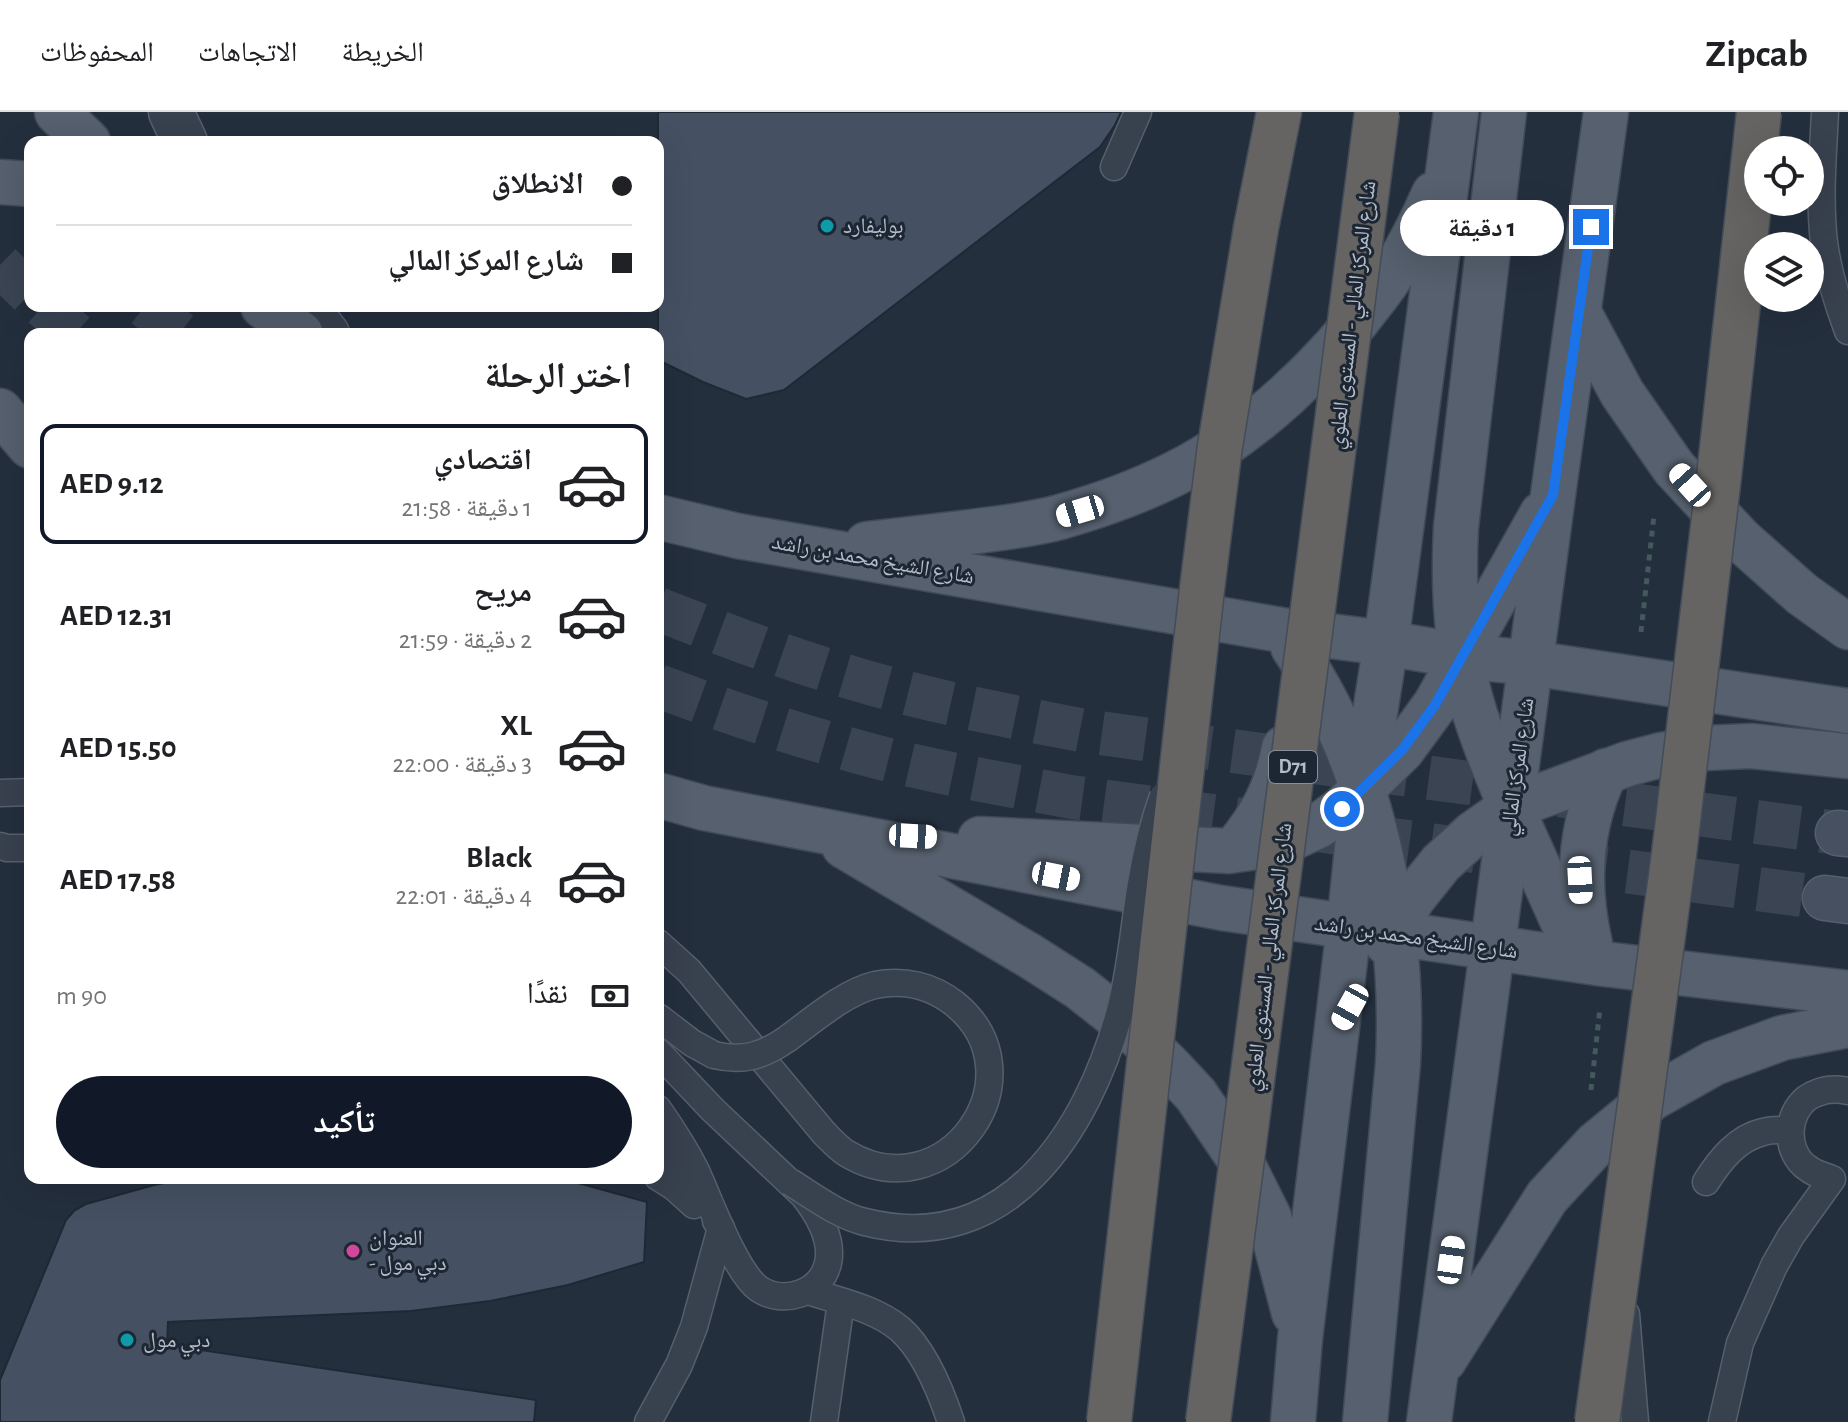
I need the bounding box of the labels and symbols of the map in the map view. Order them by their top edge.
street label: شارع المركز المالي - المستوى العلوي [1325,179,1385,451]
callout: 1 دقيقة [1399,199,1563,255]
route end [1573,209,1609,245]
place label: بوليفارد [843,215,904,238]
marker: بوليفارد [818,217,836,235]
car [1665,459,1715,511]
car [1054,493,1106,529]
street label: شارع الشيخ محمد بن راشد [770,530,976,590]
street label: شارع المركز المالي [1496,696,1543,838]
road number: D71 [1269,751,1317,783]
route start [1324,791,1360,827]
street label: شارع المركز المالي - المستوى العلوي [1241,821,1301,1093]
car [888,823,938,849]
car [1567,855,1593,905]
car [1030,860,1082,892]
street label: شارع الشيخ محمد بن راشد [1313,912,1519,964]
car [1328,980,1372,1034]
place label: العنوان - دبي مول [369,1227,447,1280]
car [1436,1235,1466,1285]
marker: العنوان - دبي مول [344,1242,362,1260]
place label: دبي مول [143,1329,210,1357]
marker: دبي مول [118,1331,136,1349]

